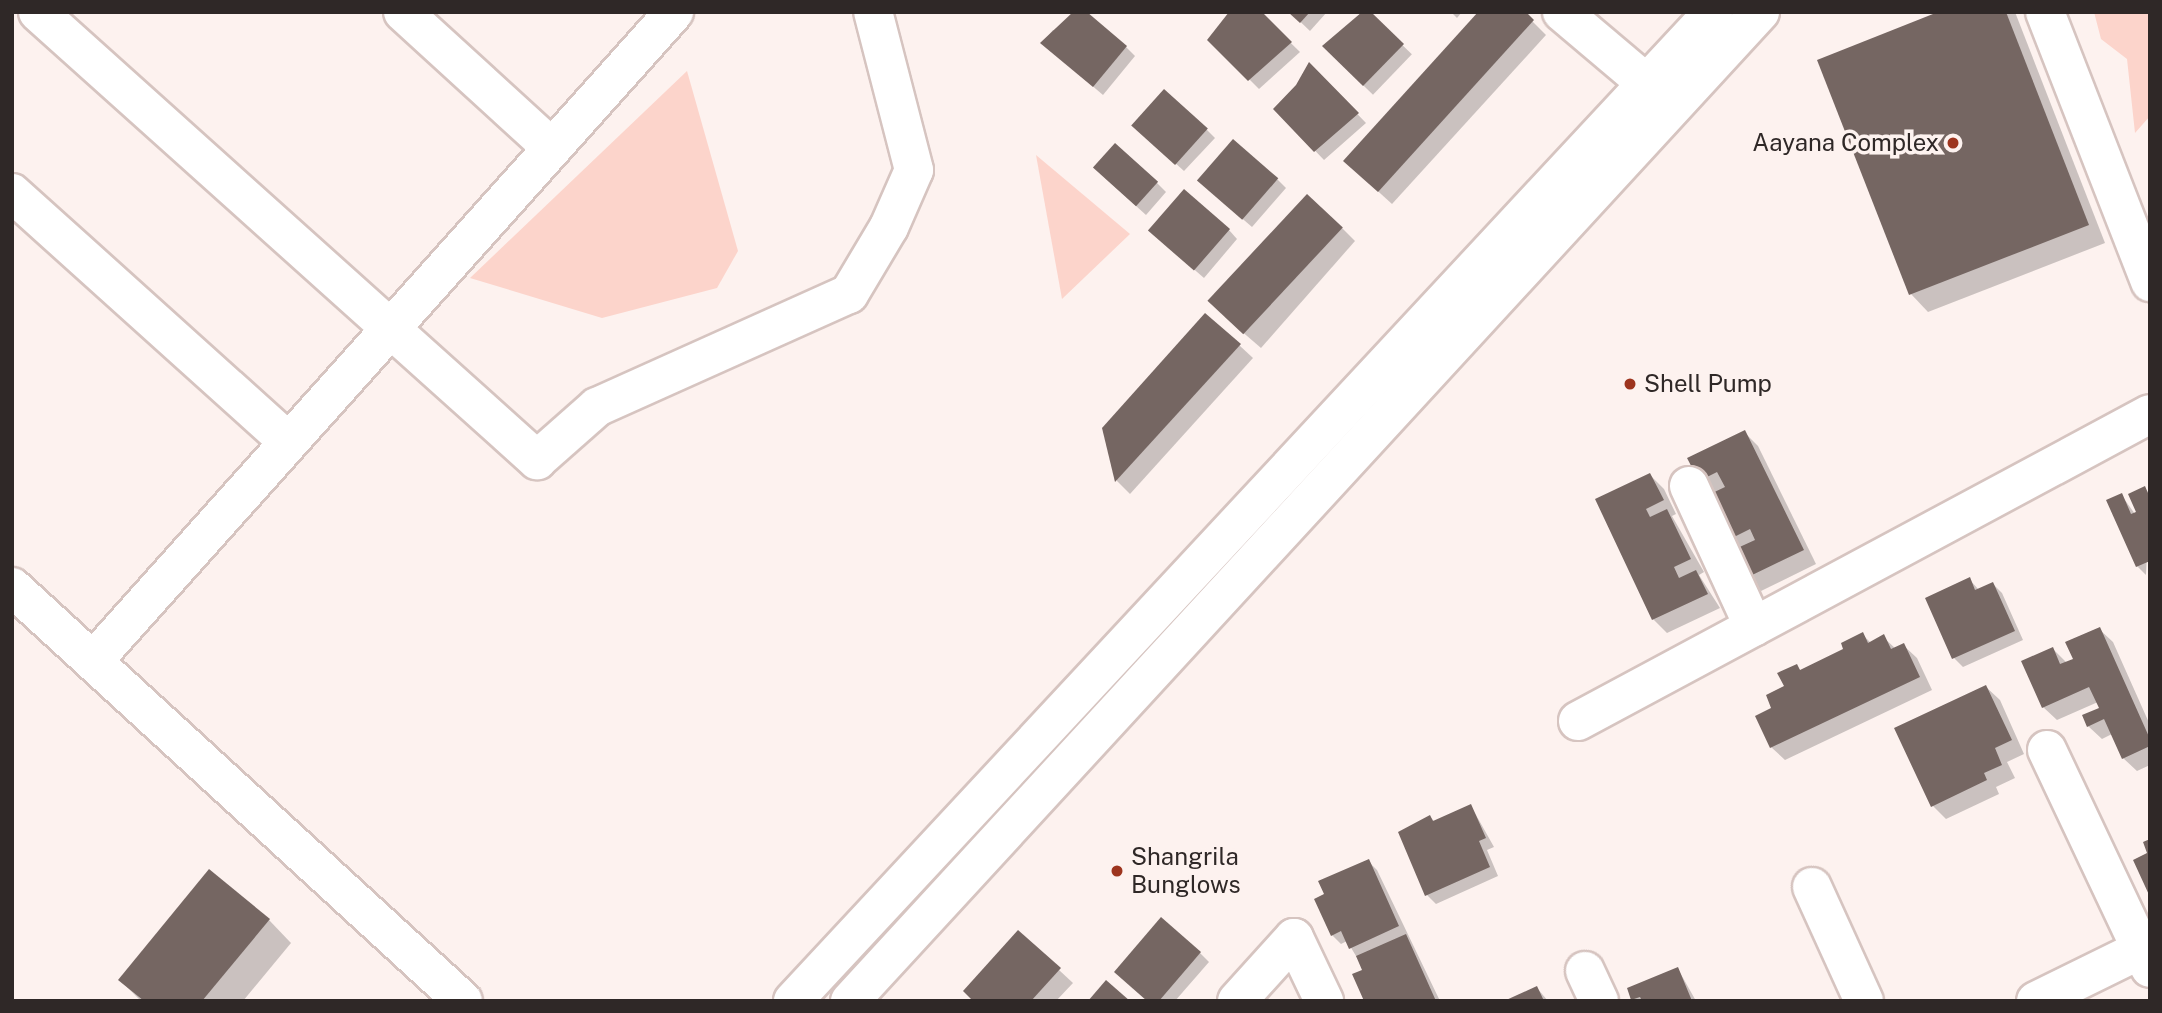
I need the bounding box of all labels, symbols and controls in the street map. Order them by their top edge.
place label: Aayana Complex [1752,129,1939,157]
marker: Aayana Complex [1945,135,1961,151]
place label: Shell Pump [1644,370,1772,398]
marker: Shell Pump [1622,376,1638,392]
place label: Shangrila Bunglows [1131,843,1241,899]
marker: Shangrila Bunglows [1109,863,1125,879]

